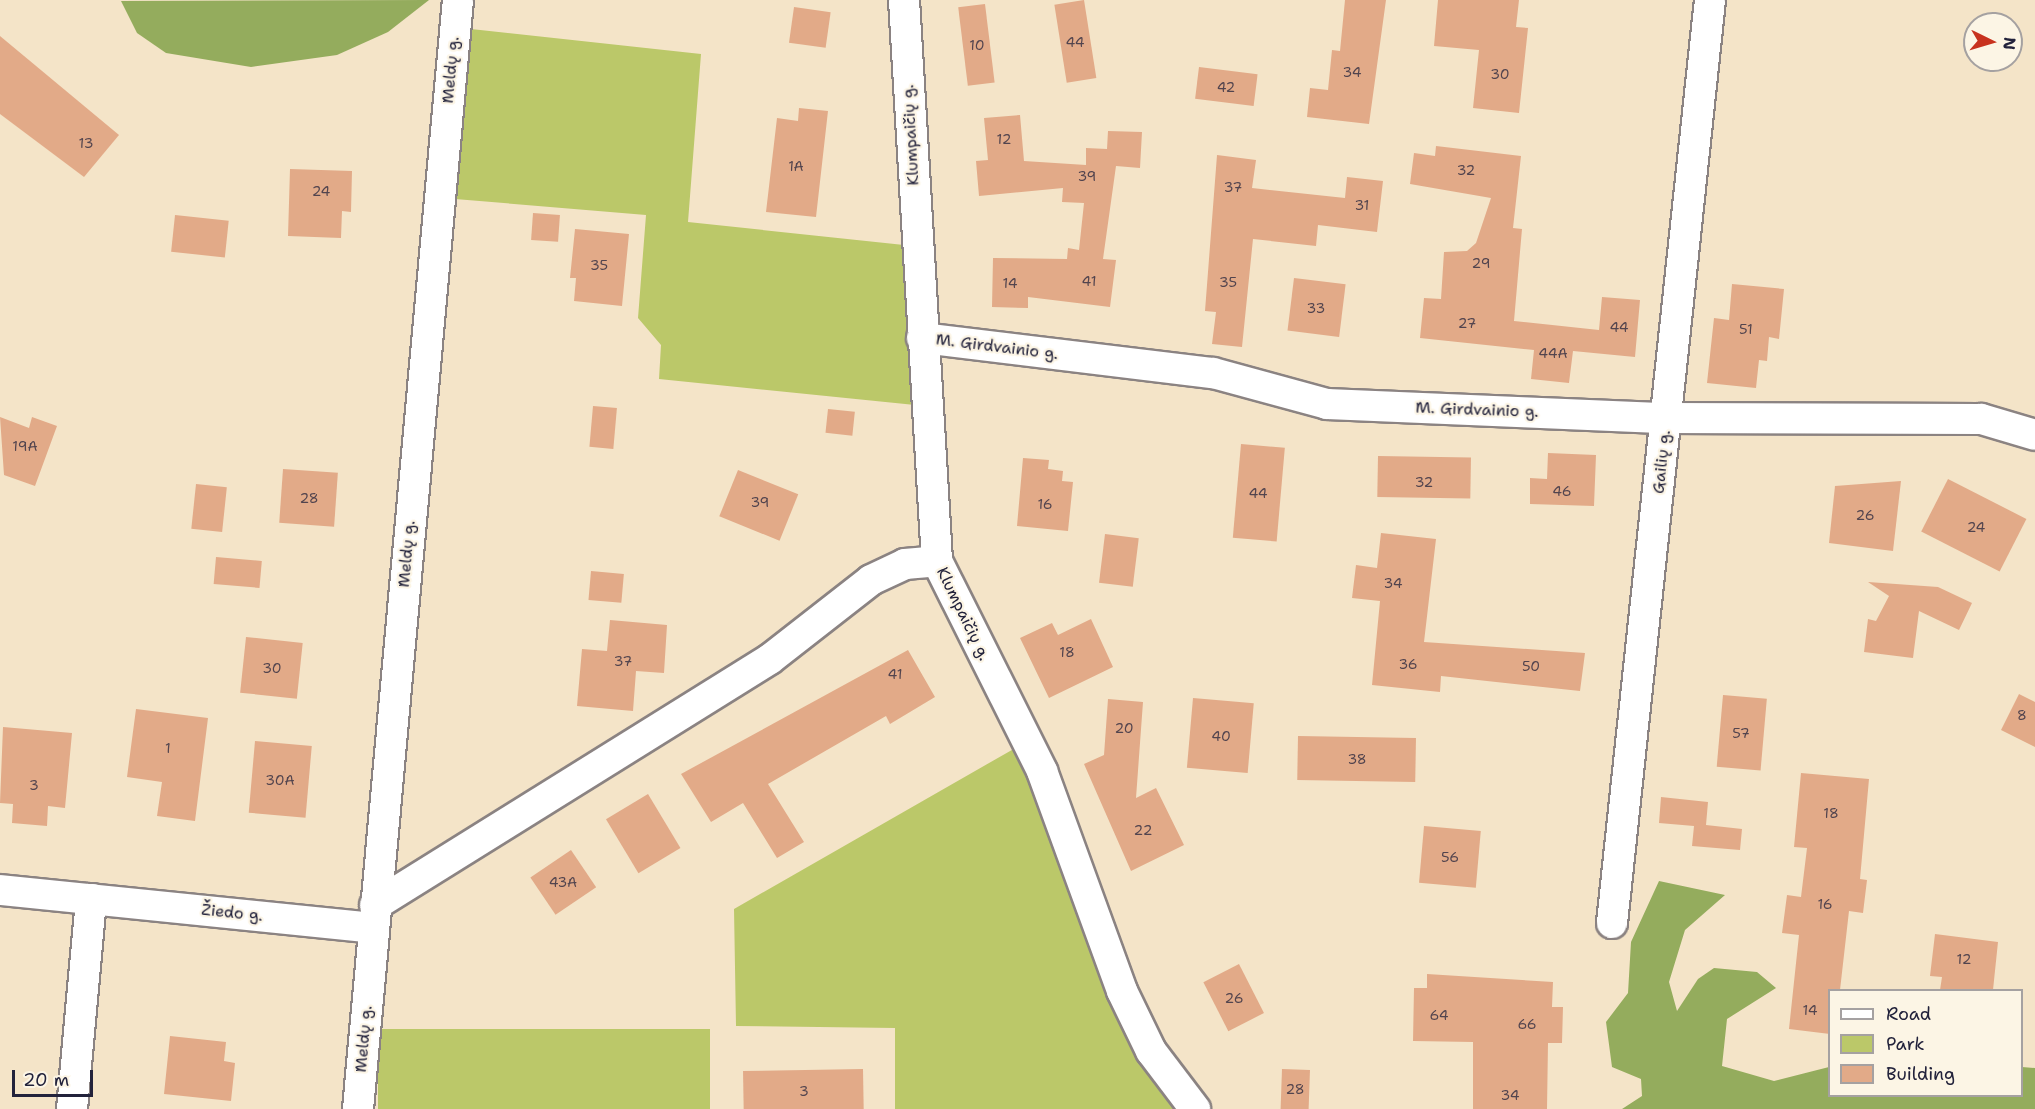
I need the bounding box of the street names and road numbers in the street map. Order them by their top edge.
street label: Meldų g. [439,36,463,104]
street label: Klumpaičių g. [899,84,923,186]
street label: M. Girdvainio g. [935,330,1059,364]
street label: M. Girdvainio g. [1415,398,1539,422]
street label: Gailių g. [1649,429,1675,495]
street label: Meldų g. [395,520,419,588]
street label: Klumpaičių g. [932,564,994,664]
street label: Žiedo g. [200,900,264,926]
street label: Meldų g. [352,1005,376,1073]

